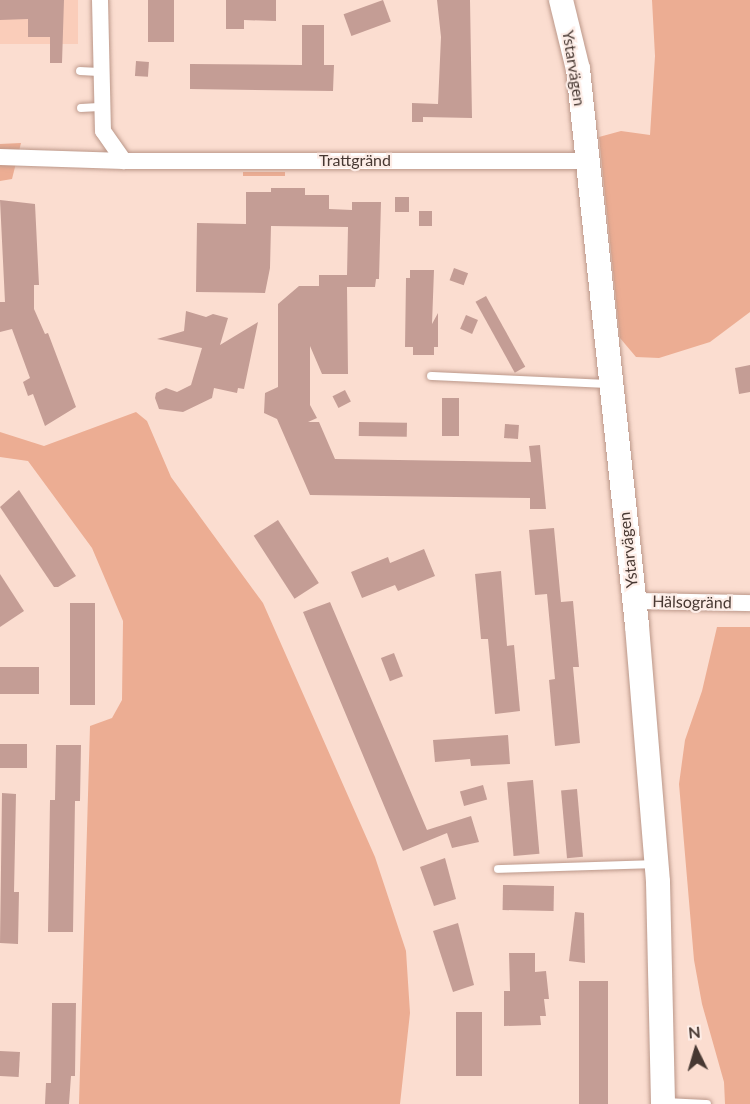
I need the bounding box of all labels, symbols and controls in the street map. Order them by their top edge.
street label: Ystarvägen [559,29,589,107]
street label: Trattgränd [319,150,391,170]
street label: Ystarvägen [614,511,642,589]
street label: Hälsogränd [652,592,732,612]
north arrow [666,1020,726,1080]
text: N [687,1022,701,1042]

